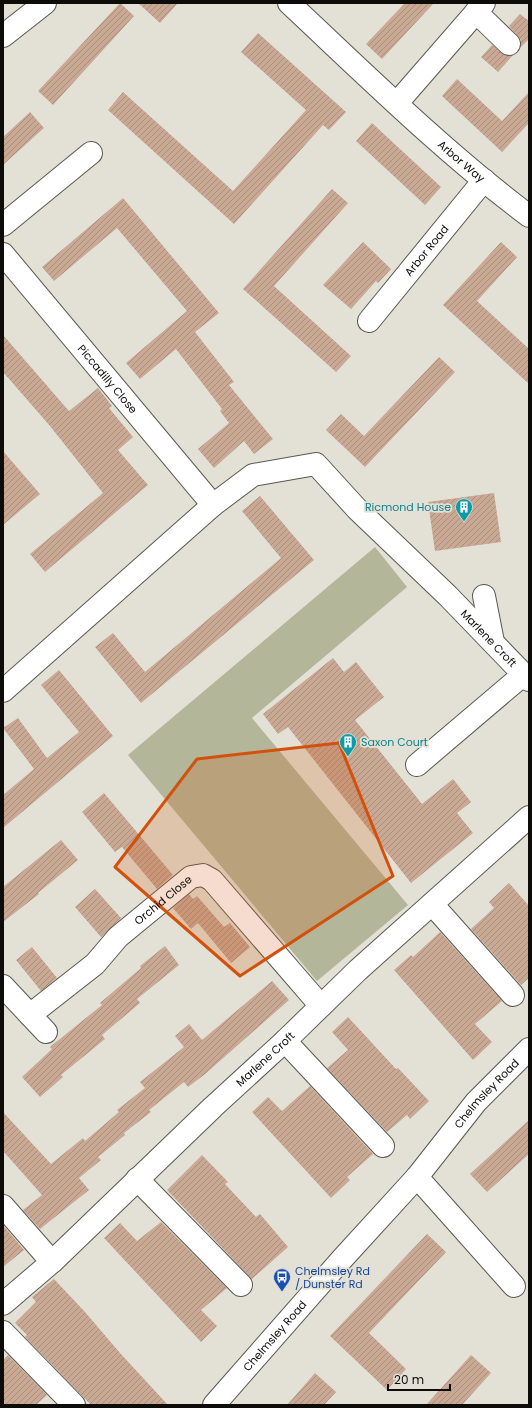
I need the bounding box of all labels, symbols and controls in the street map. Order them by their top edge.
street label: Arbor Way [434,137,489,187]
street label: Arbor Road [401,222,452,279]
street label: Piccadilly Close [74,341,141,417]
building icon: Ricmond House [454,497,474,522]
place label: Ricmond House [365,499,451,515]
street label: Marlene Croft [457,606,520,671]
building icon: Saxon Court [338,732,358,757]
place label: Saxon Court [361,734,428,750]
street label: Orchid Close [131,871,195,929]
street label: Marlene Croft [232,1028,298,1090]
street label: Chelmsley Road [450,1055,523,1132]
place label: Chelmsley Rd / Dunster Rd [295,1263,370,1292]
bus stop icon: Chelmsley Rd / Dunster Rd [272,1267,292,1292]
street label: Chelmsley Road [239,1297,310,1375]
scale bar [388,1366,450,1392]
text: 20 m [394,1371,424,1388]

